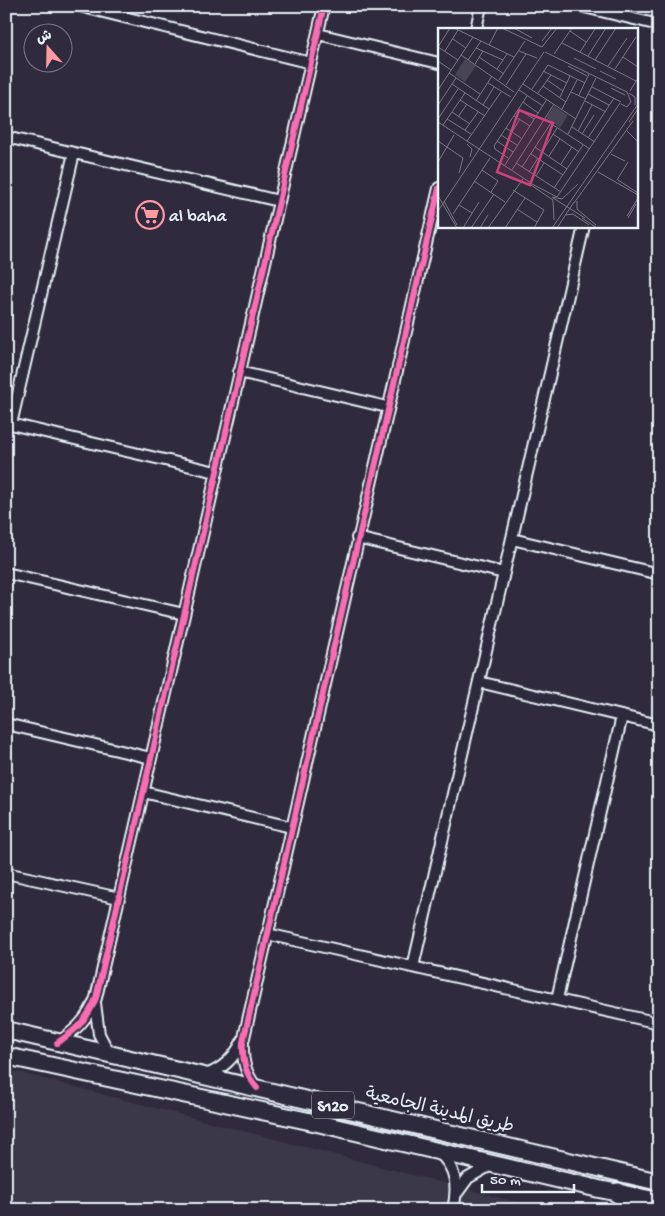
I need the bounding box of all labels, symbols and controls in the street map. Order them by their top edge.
north arrow [22,22,72,72]
text: ش [34,28,55,49]
inset map [438,28,638,228]
supermarket icon: al baha [135,200,165,230]
place label: al baha [169,207,227,228]
street label: طريق المدينة الجامعية [363,1084,516,1139]
road number: S120 [312,1092,354,1118]
scale bar [482,1161,575,1193]
text: 50 m [490,1172,521,1190]

